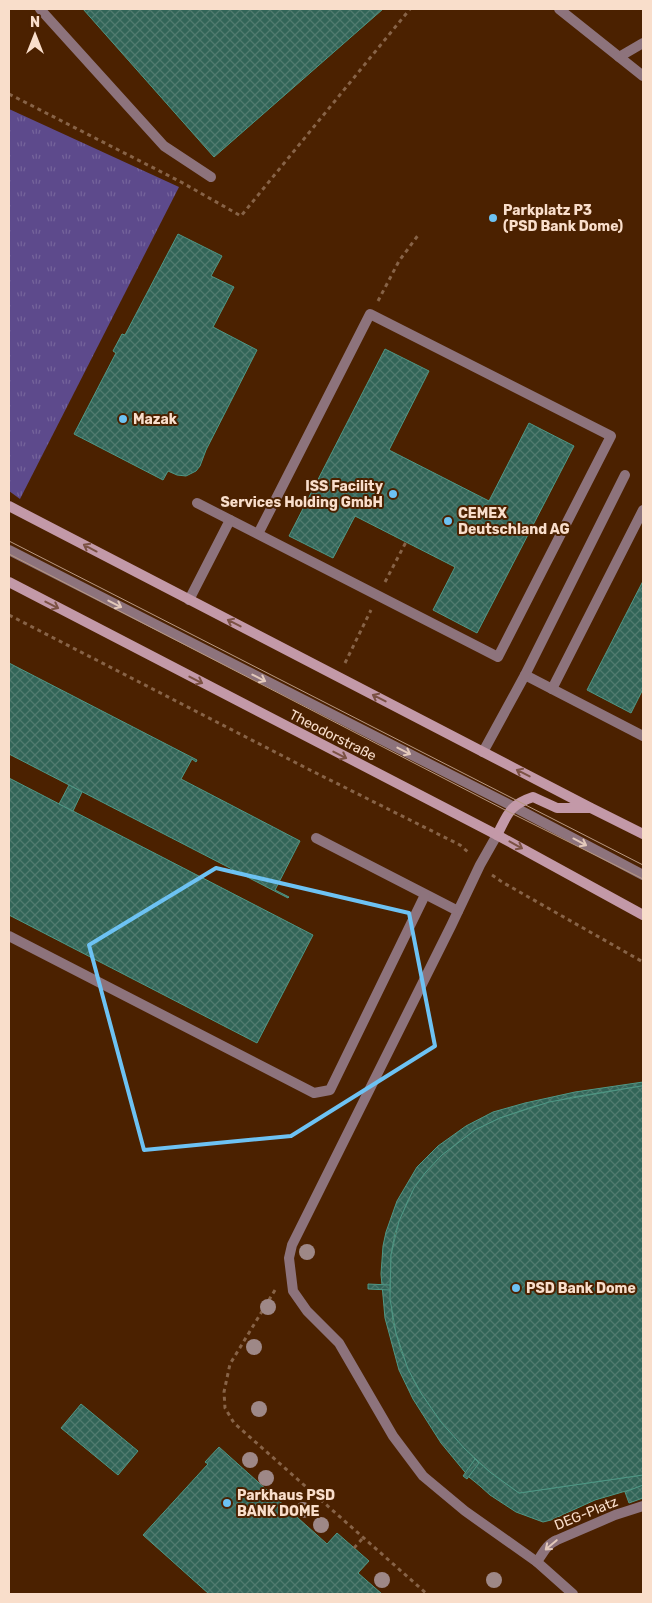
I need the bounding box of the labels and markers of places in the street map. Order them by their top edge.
place label: Parkplatz P3 (PSD Bank Dome) [503,202,623,235]
marker: Parkplatz P3 (PSD Bank Dome) [487,212,499,224]
place label: Mazak [133,411,178,428]
marker: Mazak [117,413,129,425]
place label: ISS Facility Services Holding GmbH [221,478,384,511]
marker: ISS Facility Services Holding GmbH [387,488,399,500]
place label: CEMEX Deutschland AG [458,505,570,538]
marker: CEMEX Deutschland AG [442,515,454,527]
place label: PSD Bank Dome [526,1280,636,1297]
marker: PSD Bank Dome [510,1282,522,1294]
place label: Parkhaus PSD BANK DOME [237,1487,335,1520]
marker: Parkhaus PSD BANK DOME [221,1497,233,1509]

